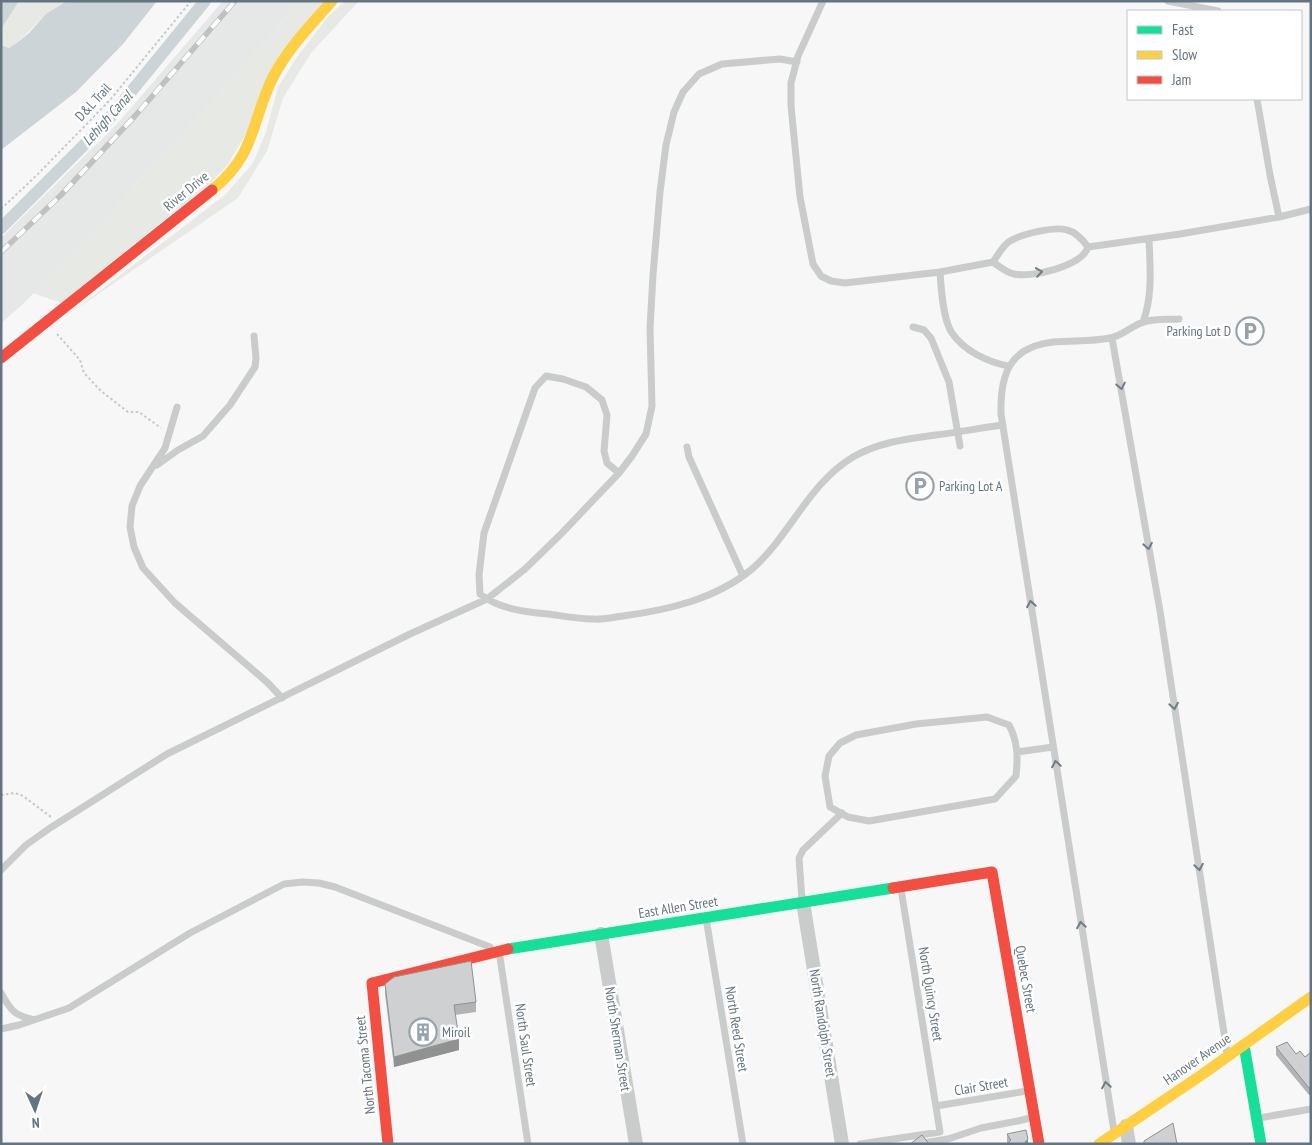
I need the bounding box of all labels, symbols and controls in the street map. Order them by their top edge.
legend [1127,10,1302,100]
text: Fast [1172,20,1193,39]
text: Slow [1172,45,1197,64]
text: Jam [1171,70,1191,89]
street label: D&L Trail [71,79,116,125]
water label: Lehigh Canal [78,86,137,149]
street label: River Drive [160,167,213,215]
one-way arrow [1035,267,1043,278]
parking icon: Parking Lot D [1235,316,1265,346]
place label: Parking Lot D [1167,322,1231,340]
one-way arrow [1115,381,1126,390]
parking icon: Parking Lot A [905,471,935,501]
place label: Parking Lot A [939,477,1003,495]
one-way arrow [1143,542,1153,550]
one-way arrow [1027,599,1037,608]
one-way arrow [1168,703,1179,711]
one-way arrow [1051,760,1061,769]
one-way arrow [1193,863,1203,871]
street label: East Allen Street [637,892,719,922]
one-way arrow [1076,921,1086,929]
street label: Quebec Street [1011,944,1041,1014]
street label: North Quincy Street [915,946,947,1043]
street label: North Randolph Street [806,968,840,1078]
street label: North Reed Street [721,985,753,1073]
street label: North Sherman Street [601,986,635,1093]
street label: North Saul Street [511,1002,541,1088]
street label: North Tacoma Street [351,1015,379,1115]
building icon: Miroil [408,1017,438,1047]
place label: Miroil [442,1023,471,1041]
street label: Hanover Avenue [1160,1029,1234,1089]
street label: Clair Street [953,1072,1009,1100]
one-way arrow [1102,1081,1112,1090]
north arrow [10,1085,60,1135]
text: N [31,1114,40,1132]

